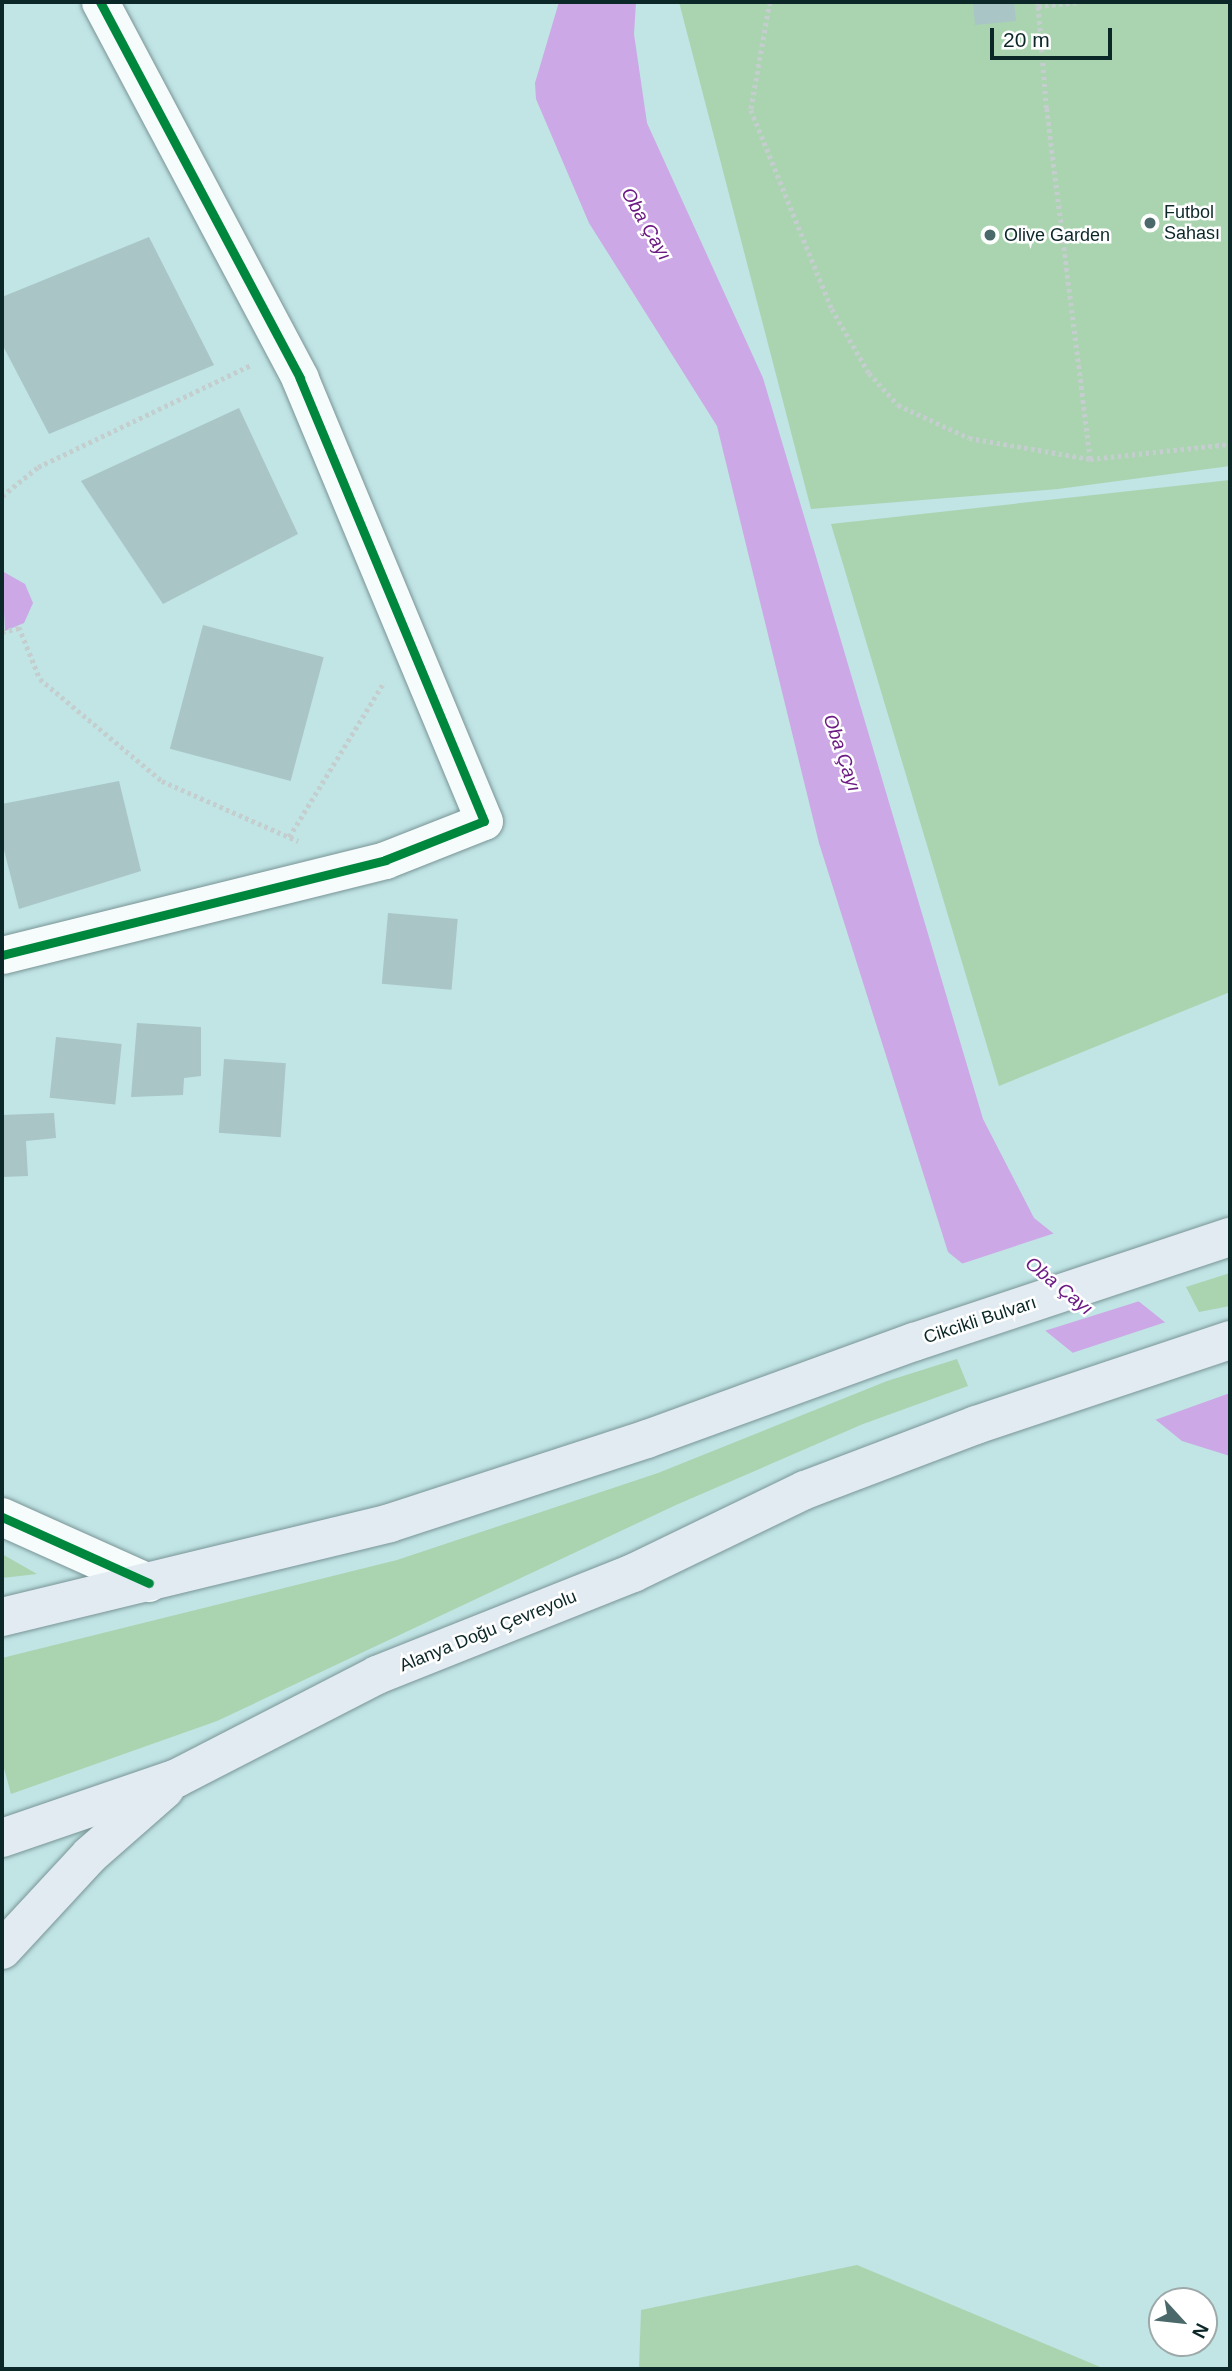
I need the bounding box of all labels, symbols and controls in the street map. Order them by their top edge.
scale bar [994,14,1116,58]
text: 20 m [1003,28,1050,51]
water label: Oba Çayı [616,184,676,264]
place label: Futbol Sahası [1164,202,1220,244]
marker: Futbol Sahası [1142,215,1158,231]
place label: Olive Garden [1004,224,1110,246]
marker: Olive Garden [982,227,998,243]
water label: Oba Çayı [818,711,866,795]
water label: Oba Çayı [1021,1252,1097,1320]
street label: Cikcikli Bulvarı [921,1292,1039,1348]
street label: Alanya Doğu Çevreyolu [396,1586,580,1676]
north arrow [1148,2287,1218,2357]
text: N [1188,2320,1213,2342]

